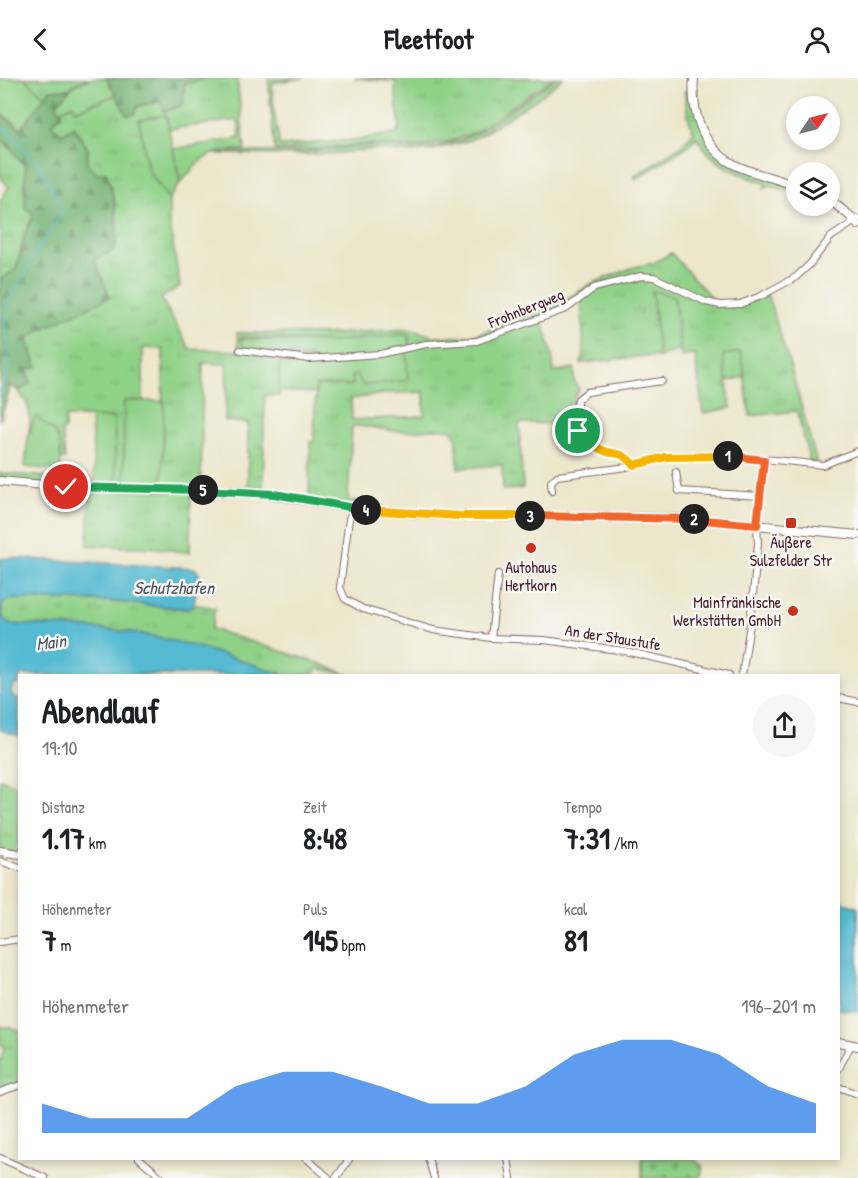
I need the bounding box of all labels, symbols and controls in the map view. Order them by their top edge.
text: Fleetfoot [385,21,473,57]
icon: back [24,23,57,56]
icon: person [801,23,834,56]
north arrow [786,96,840,150]
map controls [786,96,840,216]
button: layers [786,162,840,216]
street label: Frohnbergweg [484,283,567,334]
pin [552,405,603,456]
icon: arrive [561,414,594,447]
pin: 1 [713,441,743,471]
text: 1 [725,445,731,467]
pin [40,461,91,512]
icon: check [49,470,82,503]
pin: 5 [188,475,218,505]
text: 5 [200,479,206,501]
pin: 4 [351,495,381,525]
text: 4 [363,499,369,521]
pin: 3 [515,501,545,531]
pin: 2 [679,504,709,534]
text: 3 [526,505,534,527]
text: 2 [690,508,698,530]
marker: Äußere Sulzfelder Str [784,516,798,530]
place label: Äußere Sulzfelder Str [750,531,832,571]
marker: Autohaus Hertkorn [524,541,538,555]
place label: Autohaus Hertkorn [505,556,557,596]
water label: Schutzhafen [134,575,216,600]
place label: Mainfränkische Werkstätten GmbH [673,591,782,631]
marker: Mainfränkische Werkstätten GmbH [786,604,800,618]
street label: An der Staustufe [563,619,663,656]
water label: Main [35,628,69,656]
text: Abendlauf [42,689,159,733]
button: share [753,694,816,757]
text: 19:10 [42,734,77,761]
text: Distanz [42,796,85,818]
text: Zeit [303,796,327,818]
text: Tempo [564,796,602,818]
text: 1.17 [42,818,85,858]
text: 8:48 [303,818,347,858]
text: 7:31 [564,818,610,858]
text: km [85,832,106,854]
text: /km [610,832,638,854]
text: Höhenmeter [42,898,112,920]
text: Puls [303,898,328,920]
text: kcal [564,898,587,920]
text: 7 [42,920,57,960]
text: 145 [303,920,338,960]
text: 81 [564,920,588,960]
text: m [57,934,71,956]
text: bpm [338,934,366,956]
text: Höhenmeter [42,992,129,1019]
text: 196–201 m [741,992,816,1019]

